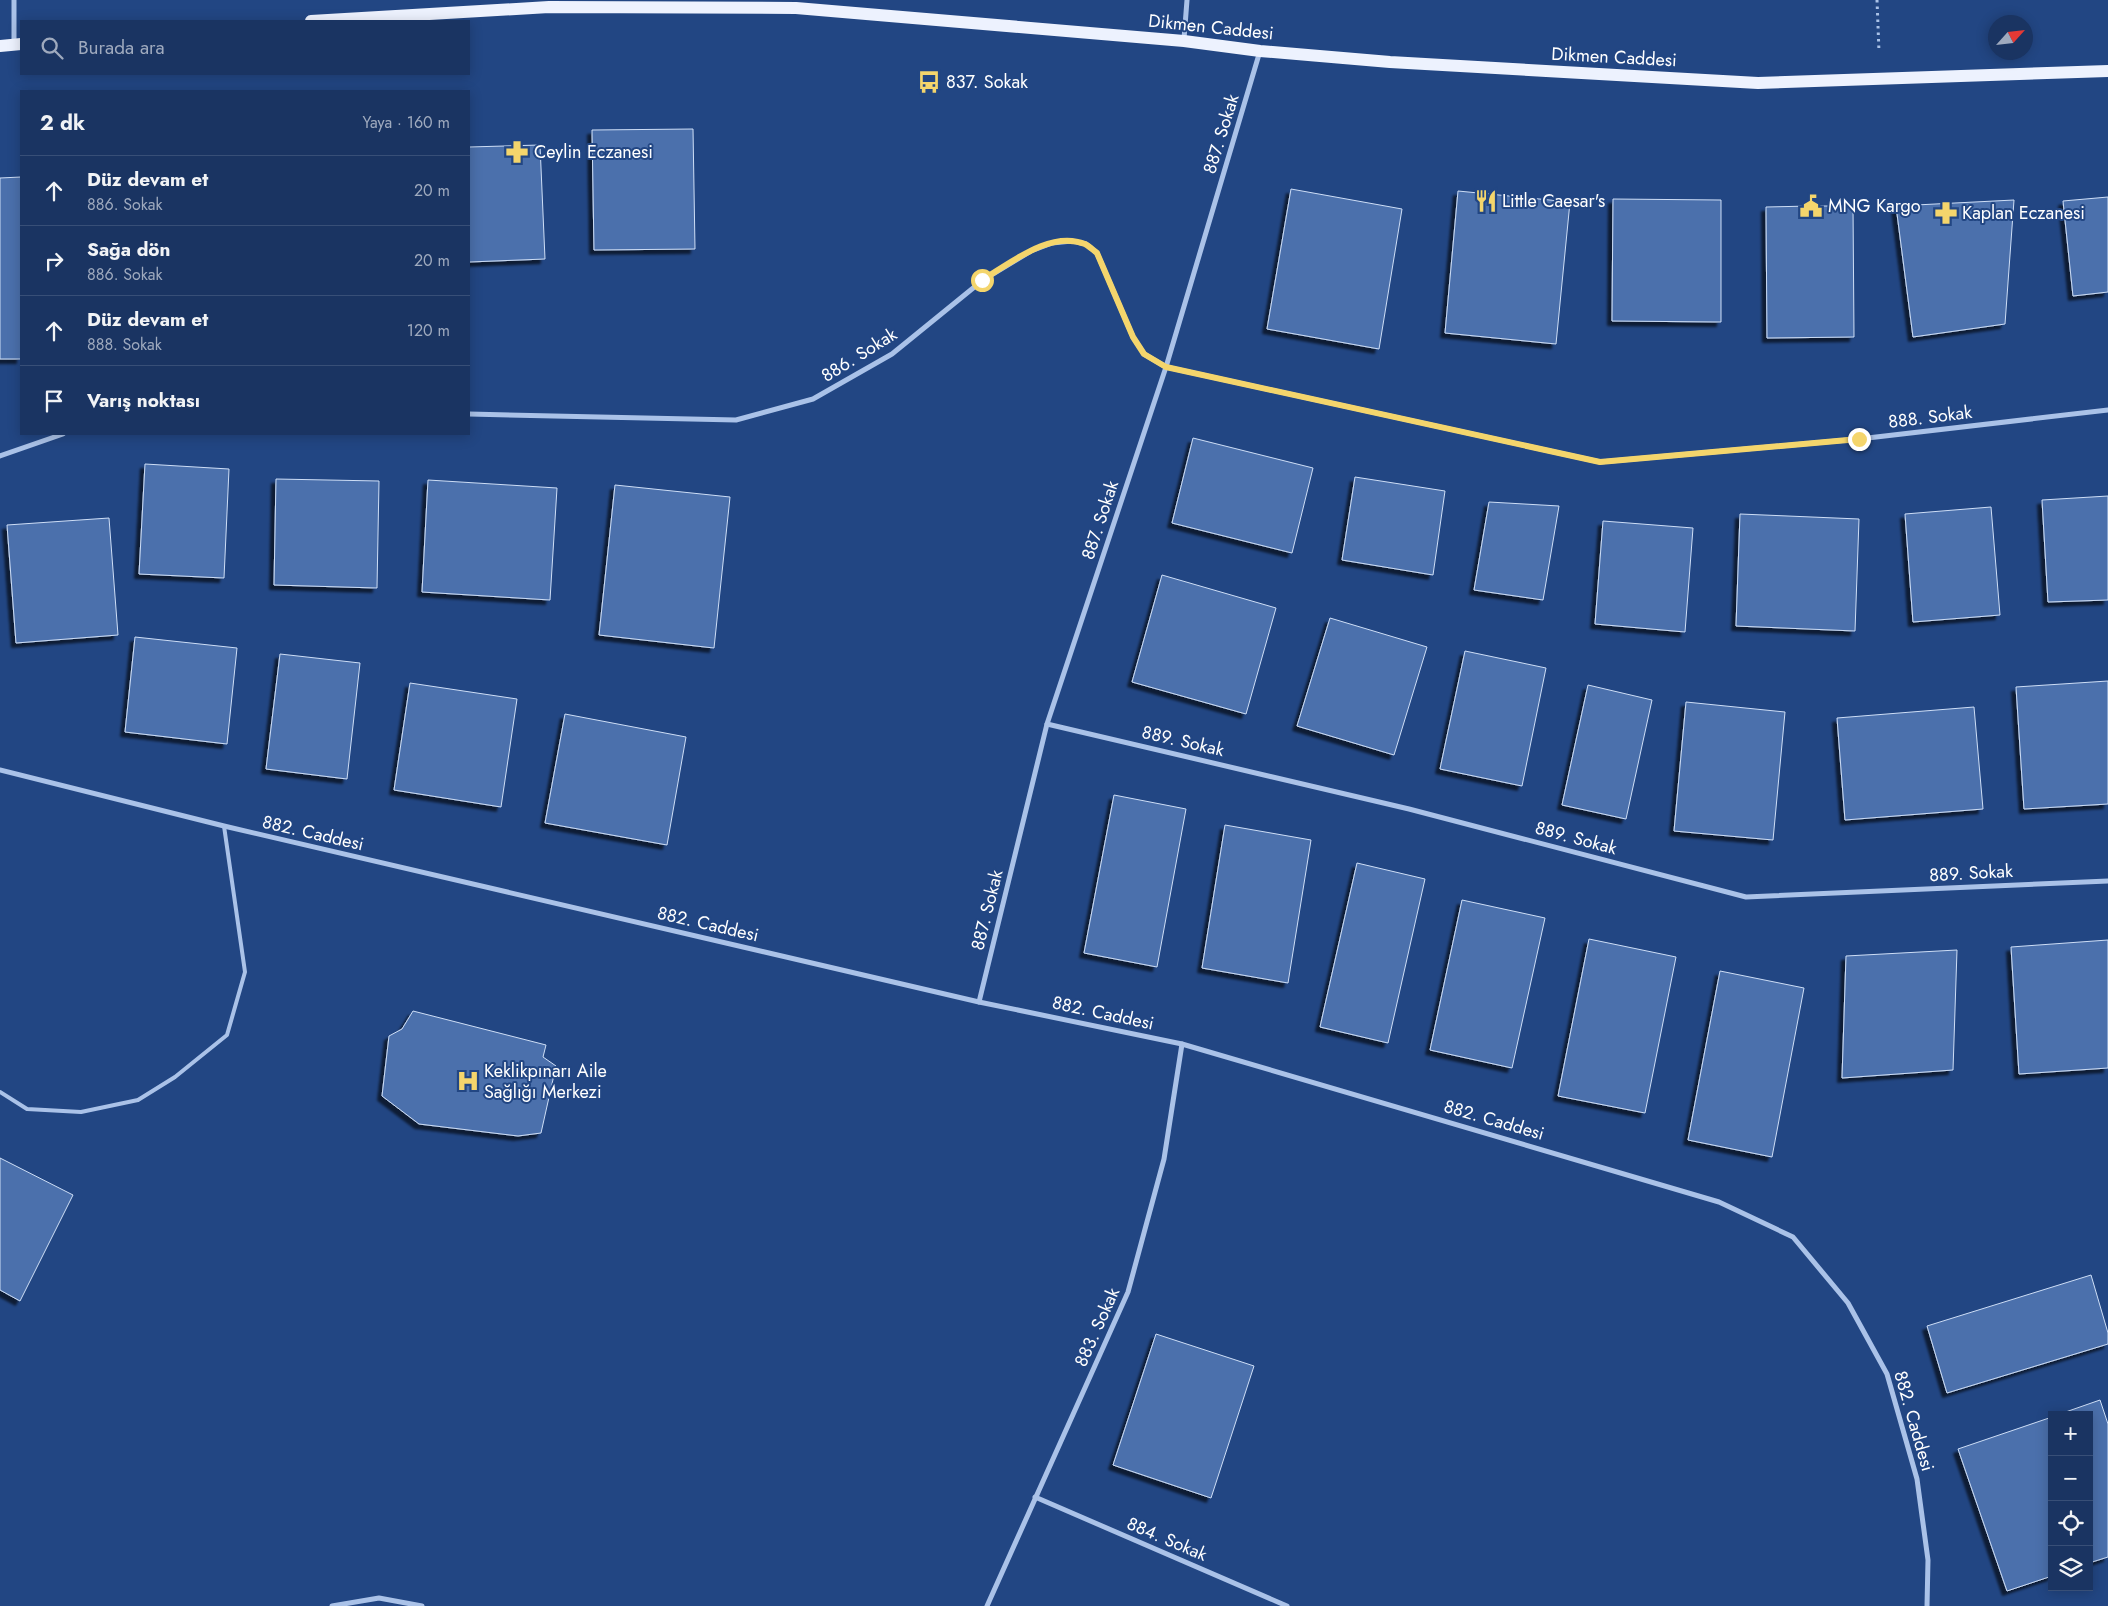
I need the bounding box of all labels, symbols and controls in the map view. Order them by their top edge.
street label: Dikmen Caddesi [1147,8,1275,46]
north arrow [1988,15,2033,60]
search box [20,20,470,75]
icon: search [38,34,66,62]
text: Burada ara [78,34,165,61]
street label: Dikmen Caddesi [1551,41,1677,73]
bus stop icon: 837. Sokak [916,69,942,95]
place label: 837. Sokak [946,69,1028,95]
street label: 887. Sokak [1197,91,1245,177]
text: 2 dk [40,108,85,138]
text: Yaya · 160 m [363,111,450,134]
pharmacy icon: Ceylin Eczanesi [504,139,530,165]
place label: Ceylin Eczanesi [534,139,653,165]
text: Düz devam et [87,166,208,193]
icon: ahead [40,177,68,205]
text: 20 m [414,179,450,202]
restaurant icon: Little Caesar's [1473,188,1499,214]
place label: Little Caesar's [1502,188,1605,214]
text: 886. Sokak [87,193,163,216]
public building icon: MNG Kargo [1798,193,1824,219]
place label: MNG Kargo [1828,193,1921,219]
pharmacy icon: Kaplan Eczanesi [1933,200,1959,226]
place label: Kaplan Eczanesi [1962,200,2085,226]
text: Sağa dön [87,236,171,263]
icon: right [40,247,68,275]
text: 20 m [414,249,450,272]
text: 886. Sokak [87,263,163,286]
route start [971,269,994,292]
text: Düz devam et [87,306,208,333]
icon: ahead [40,317,68,345]
text: 120 m [407,319,450,342]
street label: 886. Sokak [816,321,902,389]
text: 888. Sokak [87,333,162,356]
icon: arrive [40,387,68,415]
text: Varış noktası [87,387,200,414]
street label: 888. Sokak [1887,399,1973,435]
route end [1848,428,1871,451]
street label: 887. Sokak [1075,477,1125,563]
street label: 889. Sokak [1139,719,1227,763]
street label: 882. Caddesi [260,809,366,857]
street label: 889. Sokak [1532,815,1620,861]
street label: 889. Sokak [1928,858,2014,888]
street label: 887. Sokak [964,867,1010,953]
street label: 882. Caddesi [655,900,761,948]
street label: 882. Caddesi [1050,990,1156,1036]
place label: Keklikpınarı Aile Sağlığı Merkezi [484,1058,607,1105]
hospital icon: Keklikpınarı Aile Sağlığı Merkezi [455,1068,481,1094]
street label: 882. Caddesi [1441,1093,1547,1147]
street label: 883. Sokak [1068,1283,1126,1371]
street label: 882. Caddesi [1887,1368,1941,1474]
map controls [2048,1411,2093,1591]
button: + [2048,1411,2093,1456]
button: − [2048,1456,2093,1501]
button: locate [2048,1501,2093,1546]
street label: 884. Sokak [1123,1510,1211,1568]
button: layers [2048,1546,2093,1591]

